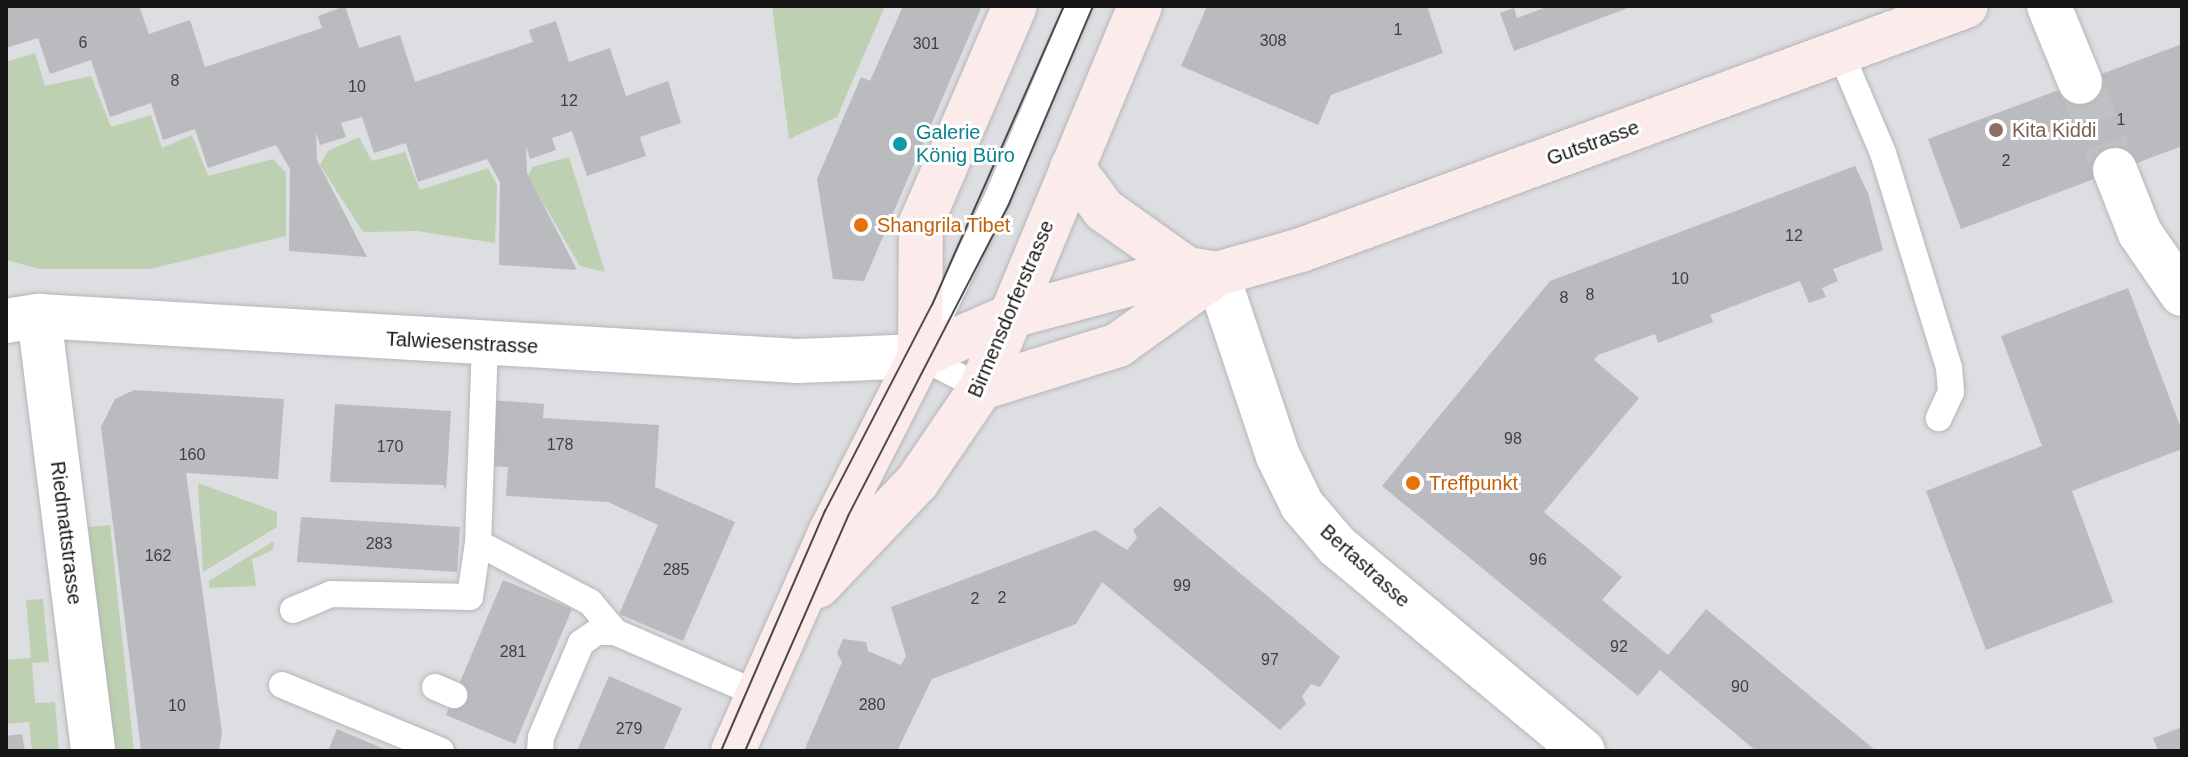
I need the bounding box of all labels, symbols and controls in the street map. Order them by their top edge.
house number: 1 [1394,20,1402,40]
house number: 308 [1260,31,1286,51]
house number: 6 [79,33,87,53]
house number: 301 [913,34,939,54]
house number: 8 [171,71,179,91]
house number: 10 [348,77,366,97]
house number: 12 [560,91,578,111]
house number: 1 [2117,110,2125,130]
street label: Gutstrasse [1543,115,1643,171]
place label: Kita Kiddi [2012,118,2096,142]
place label: Galerie König Büro [916,120,1015,167]
marker: Kita Kiddi [1987,121,2005,139]
marker: Galerie König Büro [891,135,909,153]
house number: 2 [2002,151,2010,171]
place label: Shangrila Tibet [877,213,1011,237]
marker: Shangrila Tibet [852,216,870,234]
street label: Birmensdorferstrasse [963,217,1059,401]
house number: 12 [1785,226,1803,246]
house number: 10 [1671,269,1689,289]
house number: 8 [1586,285,1594,305]
house number: 8 [1560,288,1568,308]
street label: Talwiesenstrasse [385,327,539,359]
house number: 98 [1504,429,1522,449]
house number: 178 [547,435,573,455]
house number: 170 [377,437,403,457]
house number: 160 [179,445,205,465]
street label: Riedmattstrasse [45,460,87,606]
place label: Treffpunkt [1429,471,1518,495]
marker: Treffpunkt [1404,474,1422,492]
street label: Bertastrasse [1315,520,1415,612]
house number: 283 [366,534,392,554]
house number: 162 [145,546,171,566]
house number: 96 [1529,550,1547,570]
house number: 285 [663,560,689,580]
house number: 99 [1173,576,1191,596]
house number: 2 [998,588,1006,608]
house number: 2 [971,589,979,609]
house number: 92 [1610,637,1628,657]
house number: 281 [500,642,526,662]
house number: 97 [1261,650,1279,670]
house number: 90 [1731,677,1749,697]
house number: 280 [859,695,885,715]
house number: 10 [168,696,186,716]
house number: 279 [616,719,642,739]

